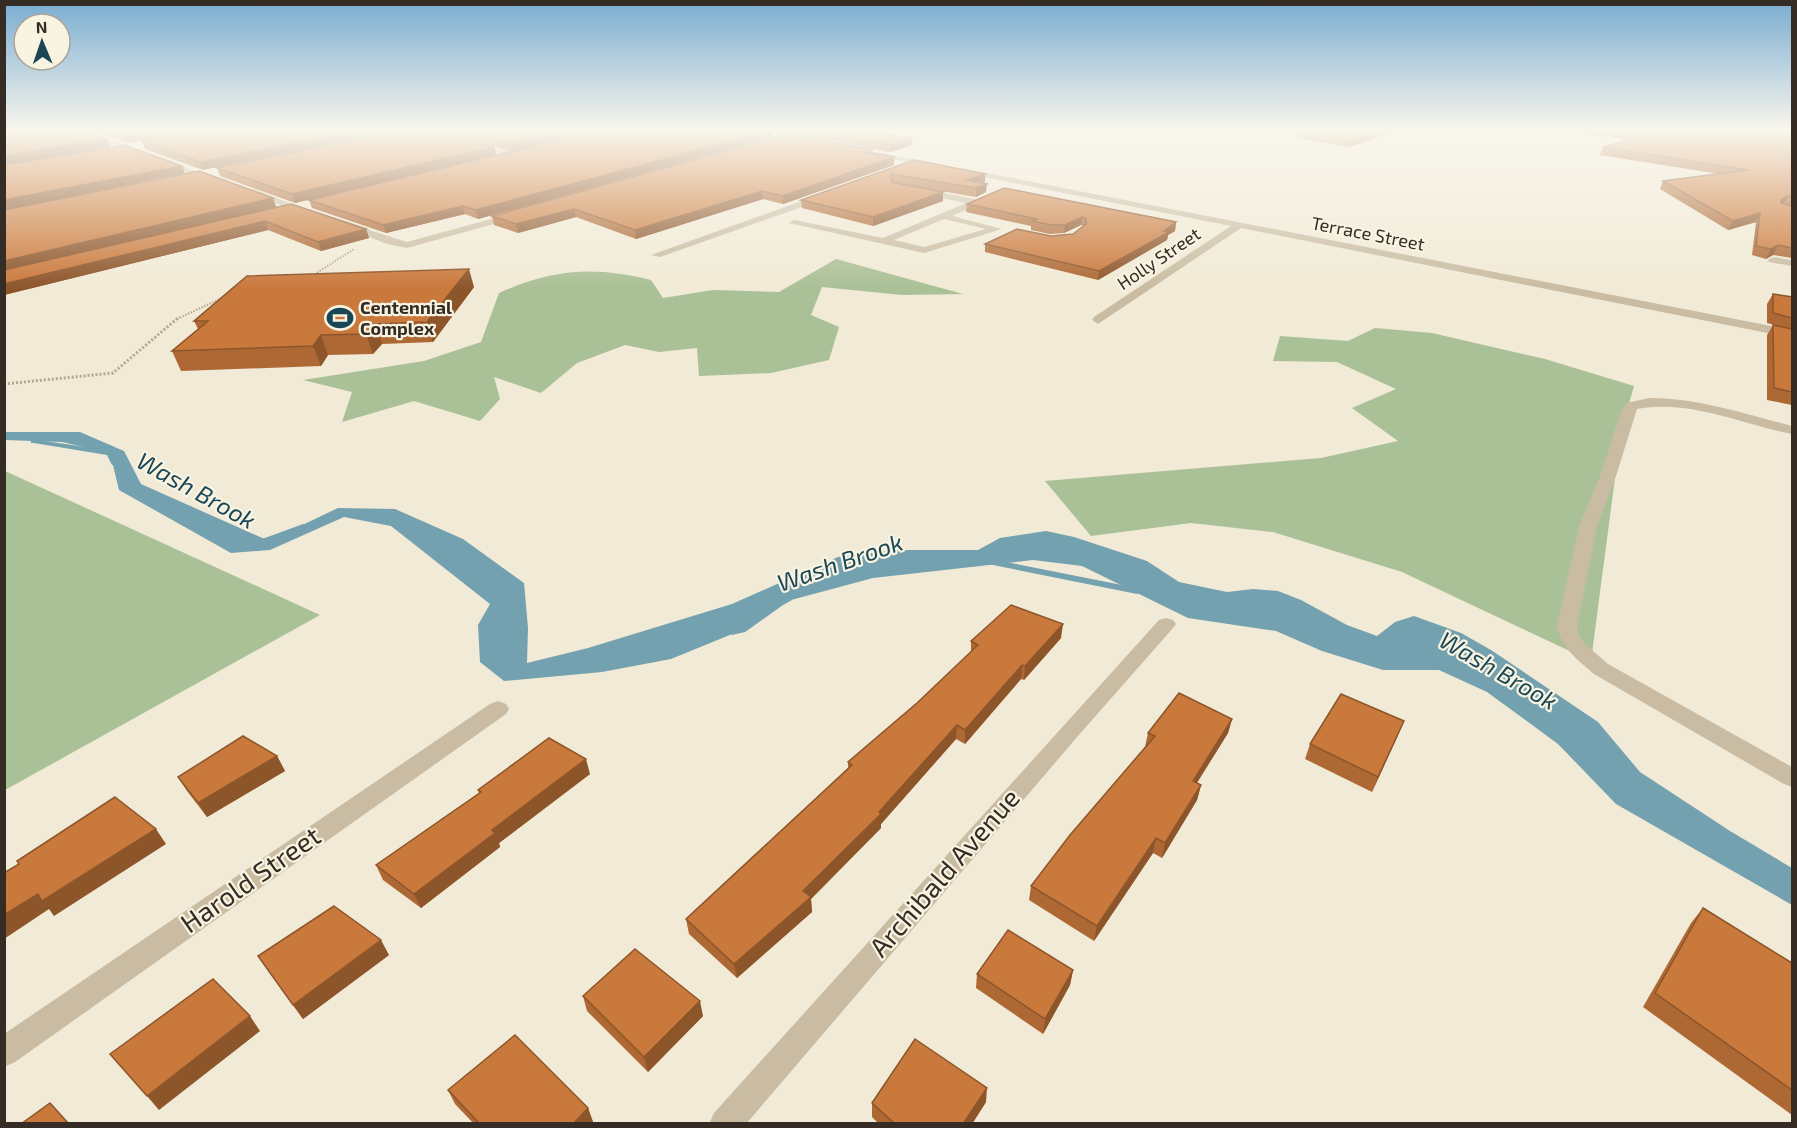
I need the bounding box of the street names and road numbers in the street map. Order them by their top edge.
street label: Terrace Street [1310,211,1427,255]
street label: Holly Street [1113,222,1204,294]
street label: Archibald Avenue [862,781,1025,962]
street label: Harold Street [174,818,326,938]

